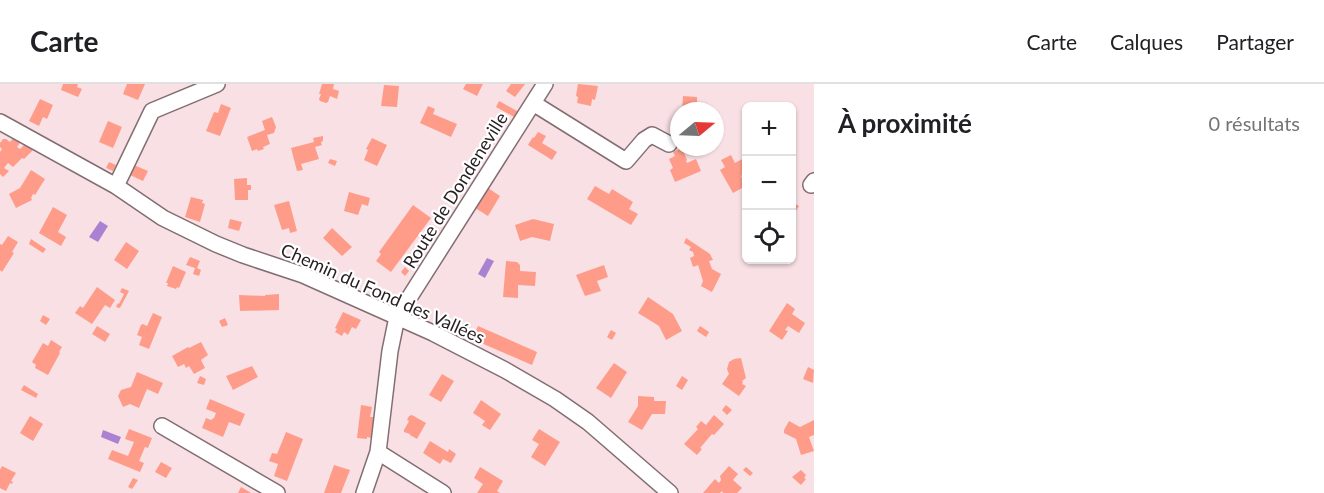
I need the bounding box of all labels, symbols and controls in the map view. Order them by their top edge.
text: Carte [30,24,98,58]
text: Carte [1026,29,1077,54]
text: Calques [1110,29,1183,54]
text: Partager [1216,29,1294,54]
north arrow [670,102,724,156]
map controls [742,102,796,264]
button: + [742,102,796,156]
text: À proximité [838,107,972,139]
street label: Route de Dondeneville [398,108,512,272]
text: 0 résultats [1209,111,1300,135]
button: − [742,156,796,210]
button: locate [742,210,796,264]
street label: Chemin du Fond des Vallées [278,238,489,348]

